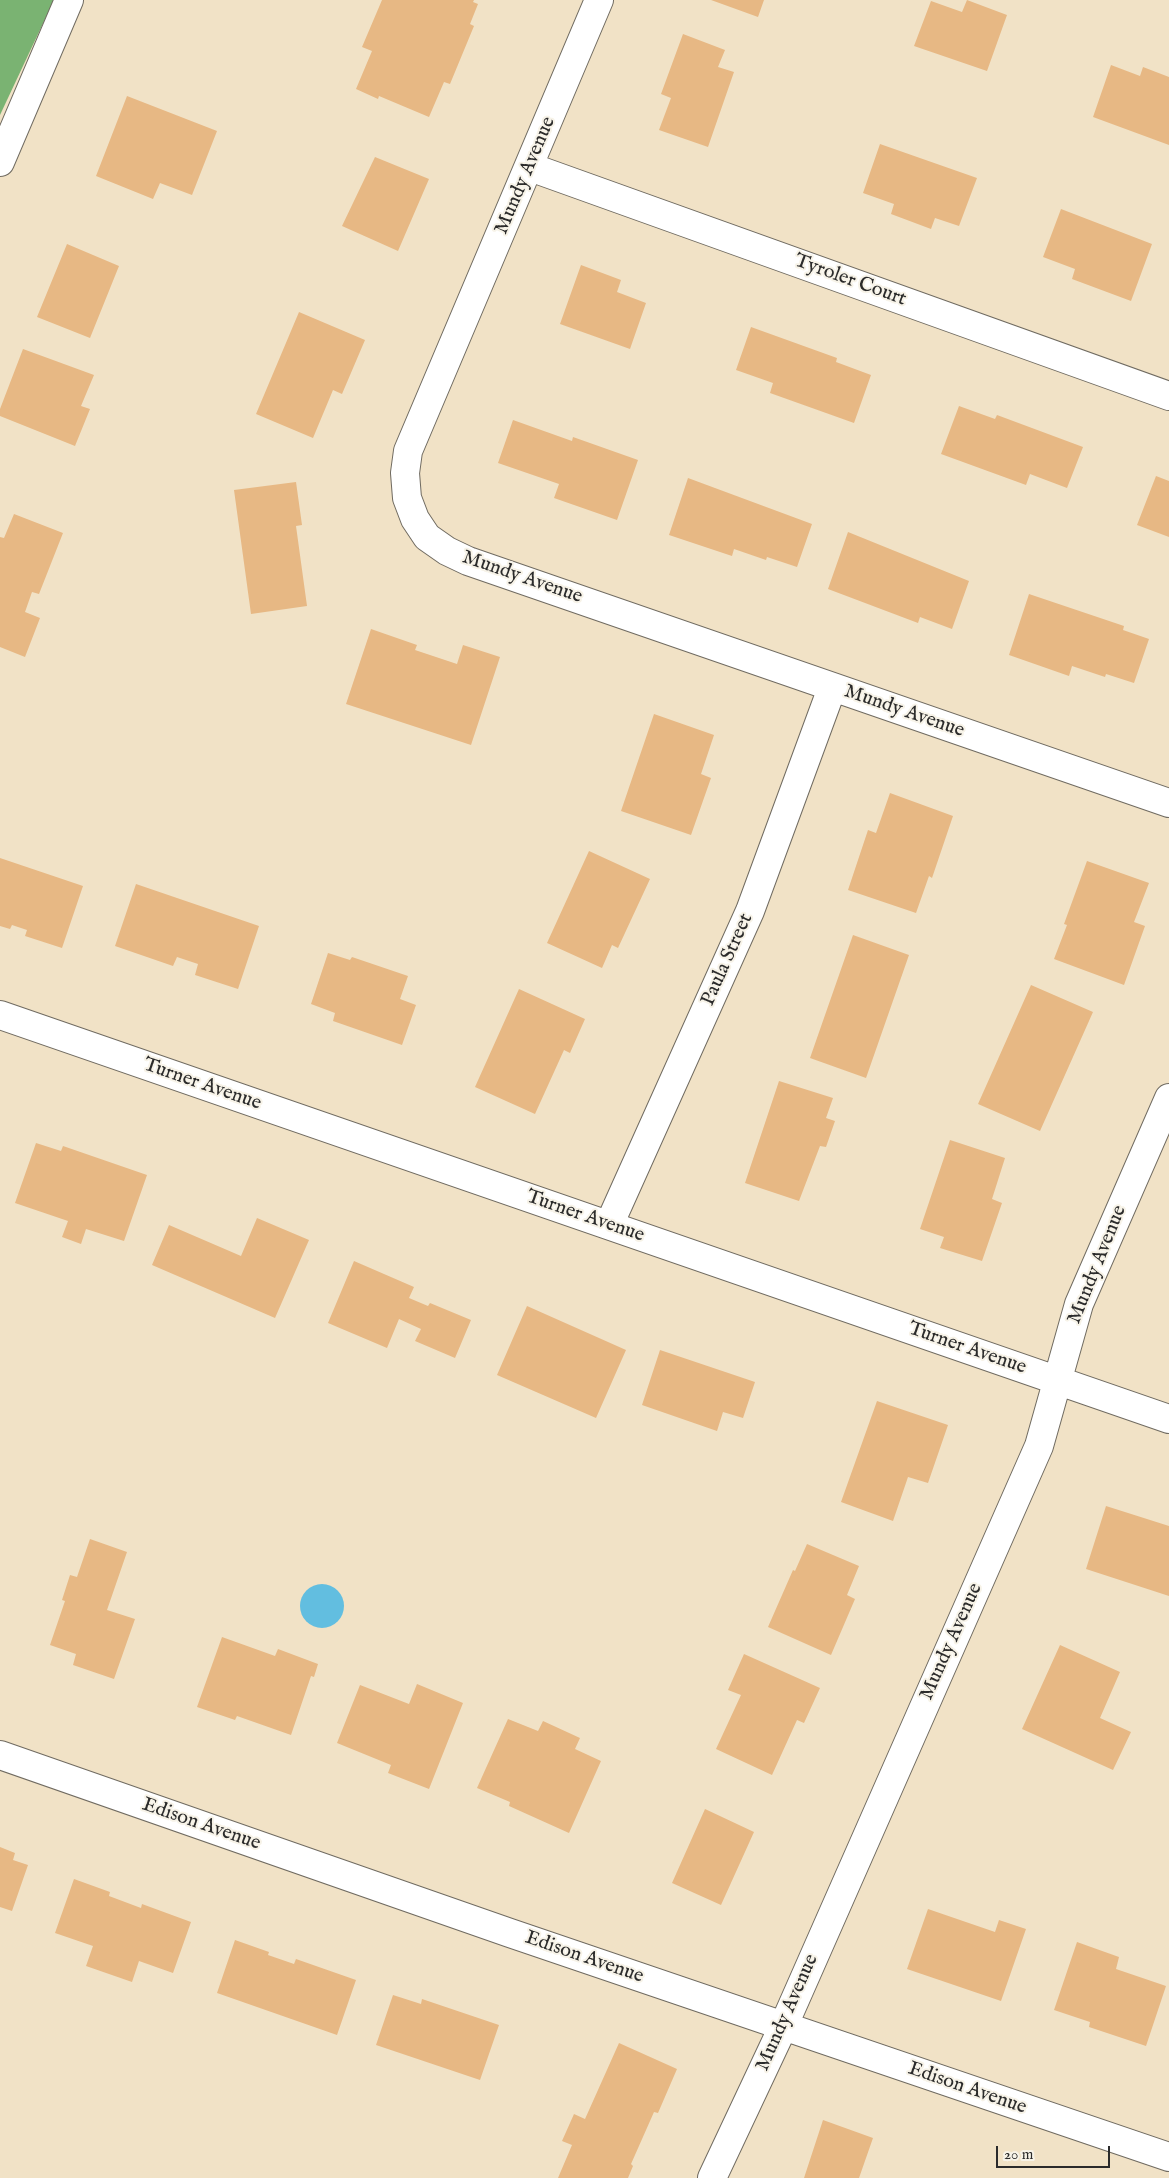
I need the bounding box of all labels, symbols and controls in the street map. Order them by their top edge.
street label: Mundy Avenue [490,114,562,238]
street label: Tyroler Court [791,250,909,312]
street label: Mundy Avenue [459,546,585,610]
street label: Mundy Avenue [841,680,967,744]
street label: Paula Street [697,910,759,1010]
street label: Turner Avenue [140,1054,264,1116]
street label: Turner Avenue [523,1186,647,1248]
street label: Mundy Avenue [1063,1202,1133,1328]
street label: Turner Avenue [905,1318,1029,1380]
street label: Mundy Avenue [916,1580,988,1704]
street label: Edison Avenue [139,1794,263,1856]
street label: Edison Avenue [522,1927,646,1989]
street label: Mundy Avenue [752,1951,824,2075]
street label: Edison Avenue [905,2058,1029,2120]
scale bar [999,2136,1113,2168]
text: 20 m [1004,2145,1033,2164]

